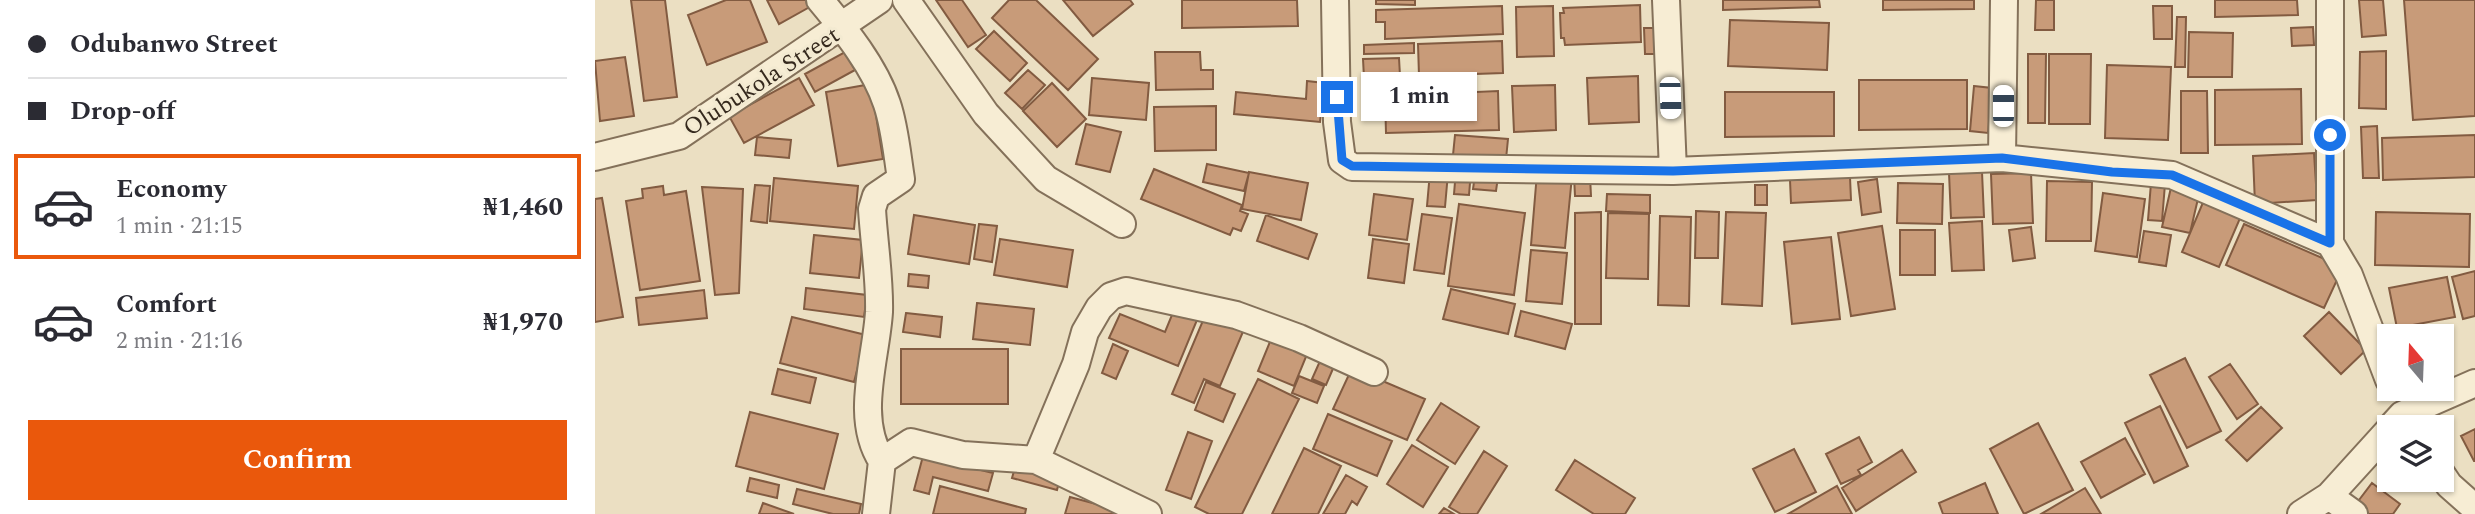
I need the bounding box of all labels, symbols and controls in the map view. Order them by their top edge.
street label: Olubukola Street [676,18,847,146]
text: Odubanwo Street [70,24,278,64]
callout: 1 min [1361,72,1477,122]
car [1659,77,1682,119]
text: 1 min [1388,79,1450,114]
route end [1321,81,1353,113]
car [1993,85,2014,127]
text: Drop-off [70,91,175,131]
route start [2314,119,2346,151]
text: Economy [116,169,226,209]
icon: car [32,175,95,238]
text: ₦1,460 [483,187,563,227]
text: 1 min · 21:15 [116,209,243,244]
text: Comfort [116,284,217,324]
icon: car [32,290,95,353]
text: ₦1,970 [483,302,563,342]
text: 2 min · 21:16 [116,324,243,359]
north arrow [2377,324,2453,401]
map controls [2377,324,2454,492]
button: layers [2377,415,2454,492]
button: Confirm [28,420,567,500]

